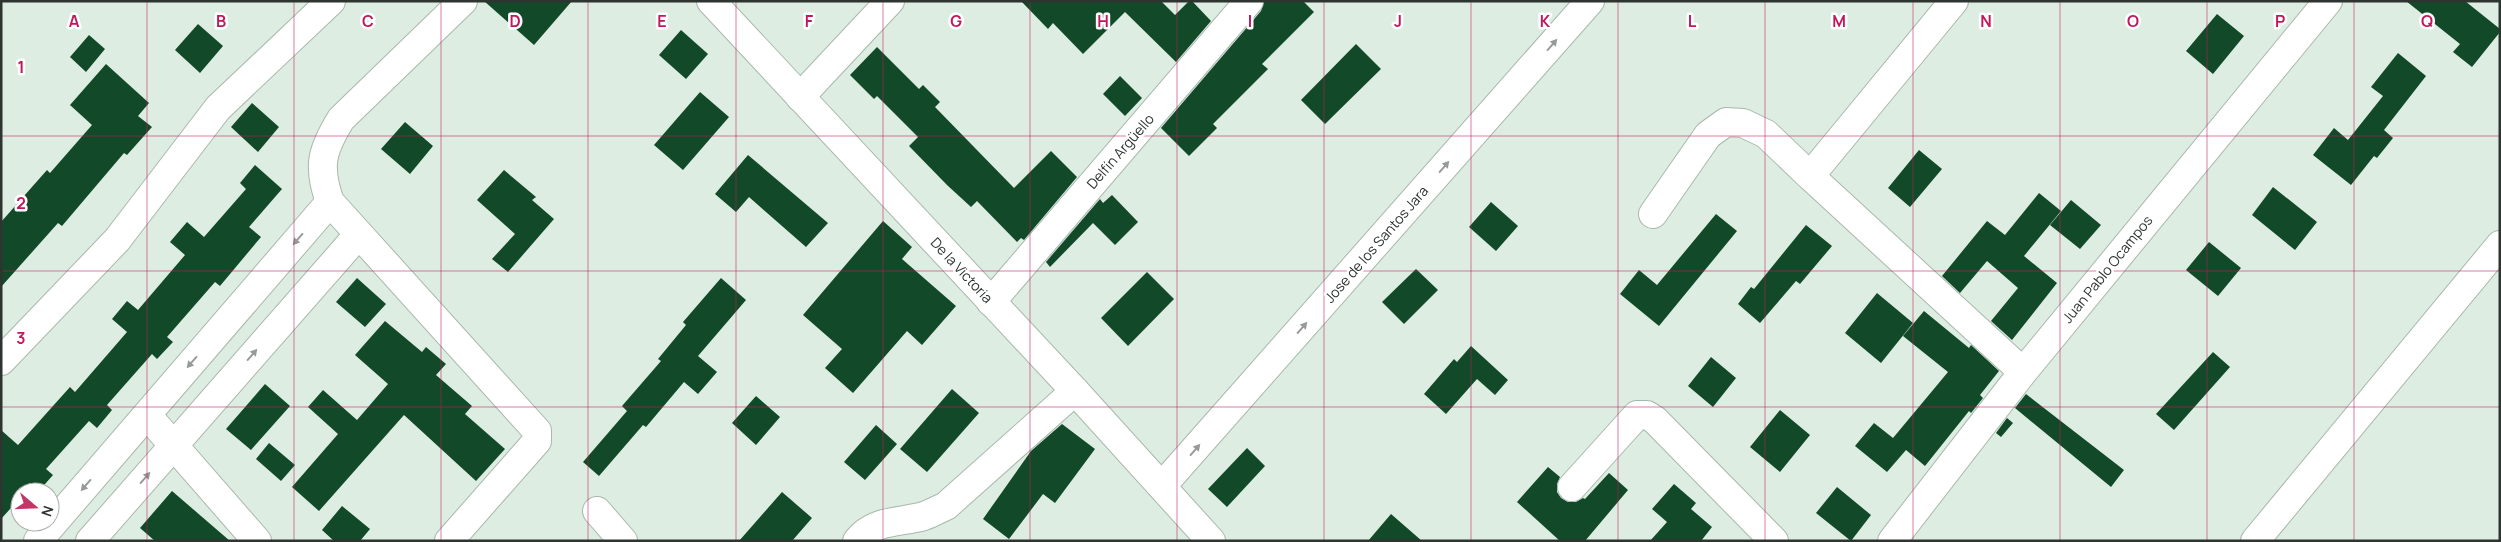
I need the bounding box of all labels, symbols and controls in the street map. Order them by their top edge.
text: A [69,10,80,32]
text: B [216,10,226,32]
text: C [362,10,374,32]
text: D [509,10,521,32]
text: E [657,10,667,32]
text: F [805,10,814,32]
text: G [950,10,962,32]
text: H [1097,10,1109,32]
text: I [1248,10,1252,32]
text: J [1394,10,1402,32]
text: K [1540,10,1551,32]
text: L [1688,10,1697,32]
text: M [1832,10,1846,32]
text: N [1980,10,1992,32]
text: O [2127,10,2139,32]
text: P [2275,10,2285,32]
text: Q [2421,10,2433,32]
one-way arrow [1546,39,1558,51]
text: 1 [17,56,25,78]
street label: Delfín Argüello [1082,109,1158,193]
one-way arrow [1439,160,1450,173]
street label: Jose de los Santos Jara [1320,181,1432,307]
text: 2 [16,192,26,214]
street label: Juan Pablo Ocampos [2058,211,2156,327]
one-way arrow [292,232,304,244]
street label: De la Victoria [927,233,997,307]
one-way arrow [1296,322,1308,334]
text: 3 [16,327,26,349]
one-way arrow [246,350,258,362]
one-way arrow [187,355,198,368]
one-way arrow [1189,444,1201,456]
one-way arrow [139,471,150,484]
one-way arrow [80,479,92,491]
north arrow [10,482,60,532]
text: N [37,504,58,519]

